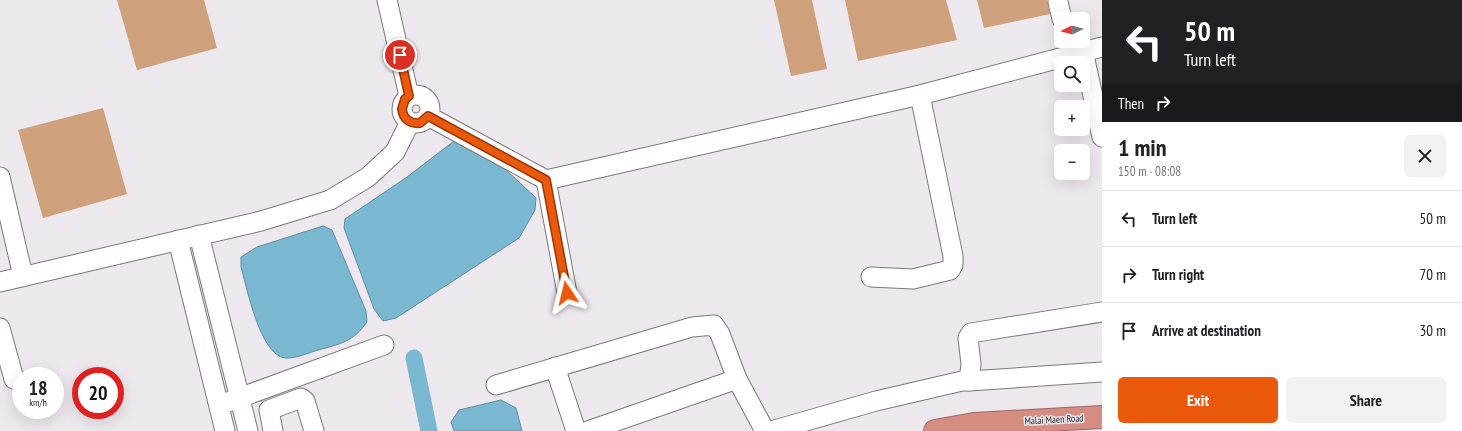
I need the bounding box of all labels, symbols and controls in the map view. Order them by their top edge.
north arrow [1054,12,1090,48]
map controls [1054,12,1090,180]
text: 50 m [1184,12,1235,49]
icon: left [1118,16,1170,68]
pin [383,38,417,72]
icon: arrive [389,44,411,66]
text: Turn left [1184,48,1236,71]
button: search [1054,56,1090,92]
icon: right [1152,92,1174,114]
text: Then [1118,94,1144,113]
button: + [1054,100,1090,136]
text: 1 min [1118,132,1166,163]
button: close [1404,135,1446,177]
button: − [1054,144,1090,180]
text: 150 m · 08:08 [1118,163,1181,180]
icon: left [1118,208,1140,230]
text: Turn left [1152,209,1197,228]
text: 50 m [1420,209,1446,228]
icon: right [1118,264,1140,286]
text: Turn right [1152,265,1204,284]
text: 70 m [1420,265,1446,284]
position arrow [546,272,588,314]
icon: arrive [1118,320,1140,342]
text: Arrive at destination [1152,321,1261,340]
text: 30 m [1420,321,1446,340]
speed limit sign: 20 [72,367,124,419]
text: 18 [28,375,48,401]
button: Exit [1118,377,1278,423]
button: Share [1286,377,1446,423]
text: km/h [29,396,47,409]
street label: Malai Maen Road [1024,411,1084,428]

